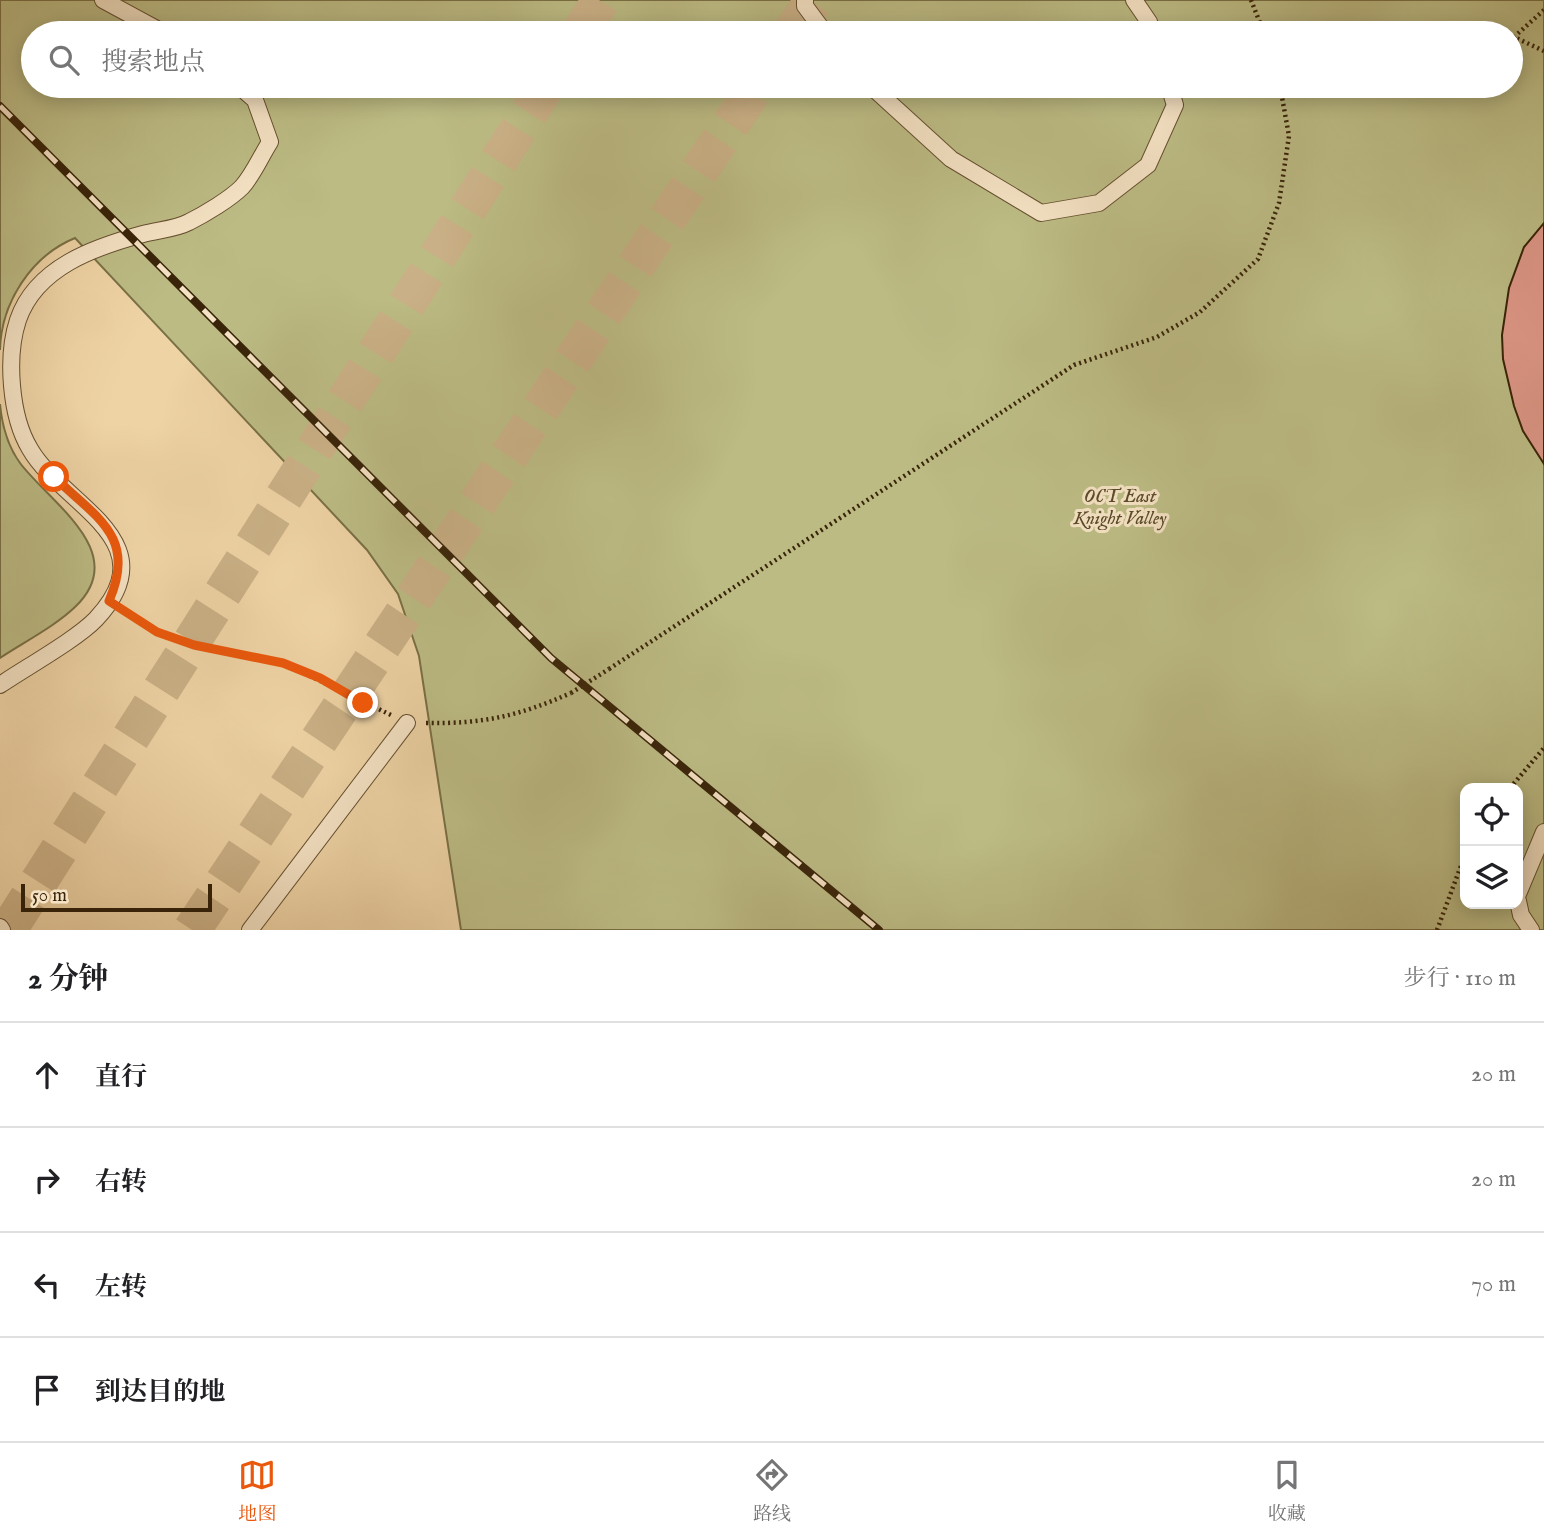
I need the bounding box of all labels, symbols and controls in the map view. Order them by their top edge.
search box [21,21,1523,98]
icon: search [45,41,83,79]
text: 搜索地点 [101,46,205,79]
route start [38,461,69,492]
park label: OCT East Knight Valley [1073,485,1167,531]
route end [347,687,378,718]
map controls [1460,783,1523,909]
button: locate [1460,783,1523,846]
button: layers [1460,846,1523,909]
scale bar [21,881,212,913]
text: 50 m [32,884,67,908]
text: 2 分钟 [28,961,109,999]
text: 步行 · 110 m [1404,964,1516,993]
icon: ahead [28,1056,66,1094]
text: 20 m [1471,1060,1516,1089]
text: 直行 [95,1061,147,1094]
icon: right [28,1161,66,1199]
text: 20 m [1471,1165,1516,1194]
text: 右转 [95,1166,147,1199]
icon: left [28,1266,66,1304]
text: 70 m [1471,1270,1516,1299]
text: 左转 [95,1271,147,1304]
icon: arrive [28,1371,66,1409]
text: 到达目的地 [95,1376,225,1409]
tab: 地图 [238,1456,276,1527]
tab: 路线 [753,1456,791,1527]
tab: 收藏 [1268,1456,1306,1527]

